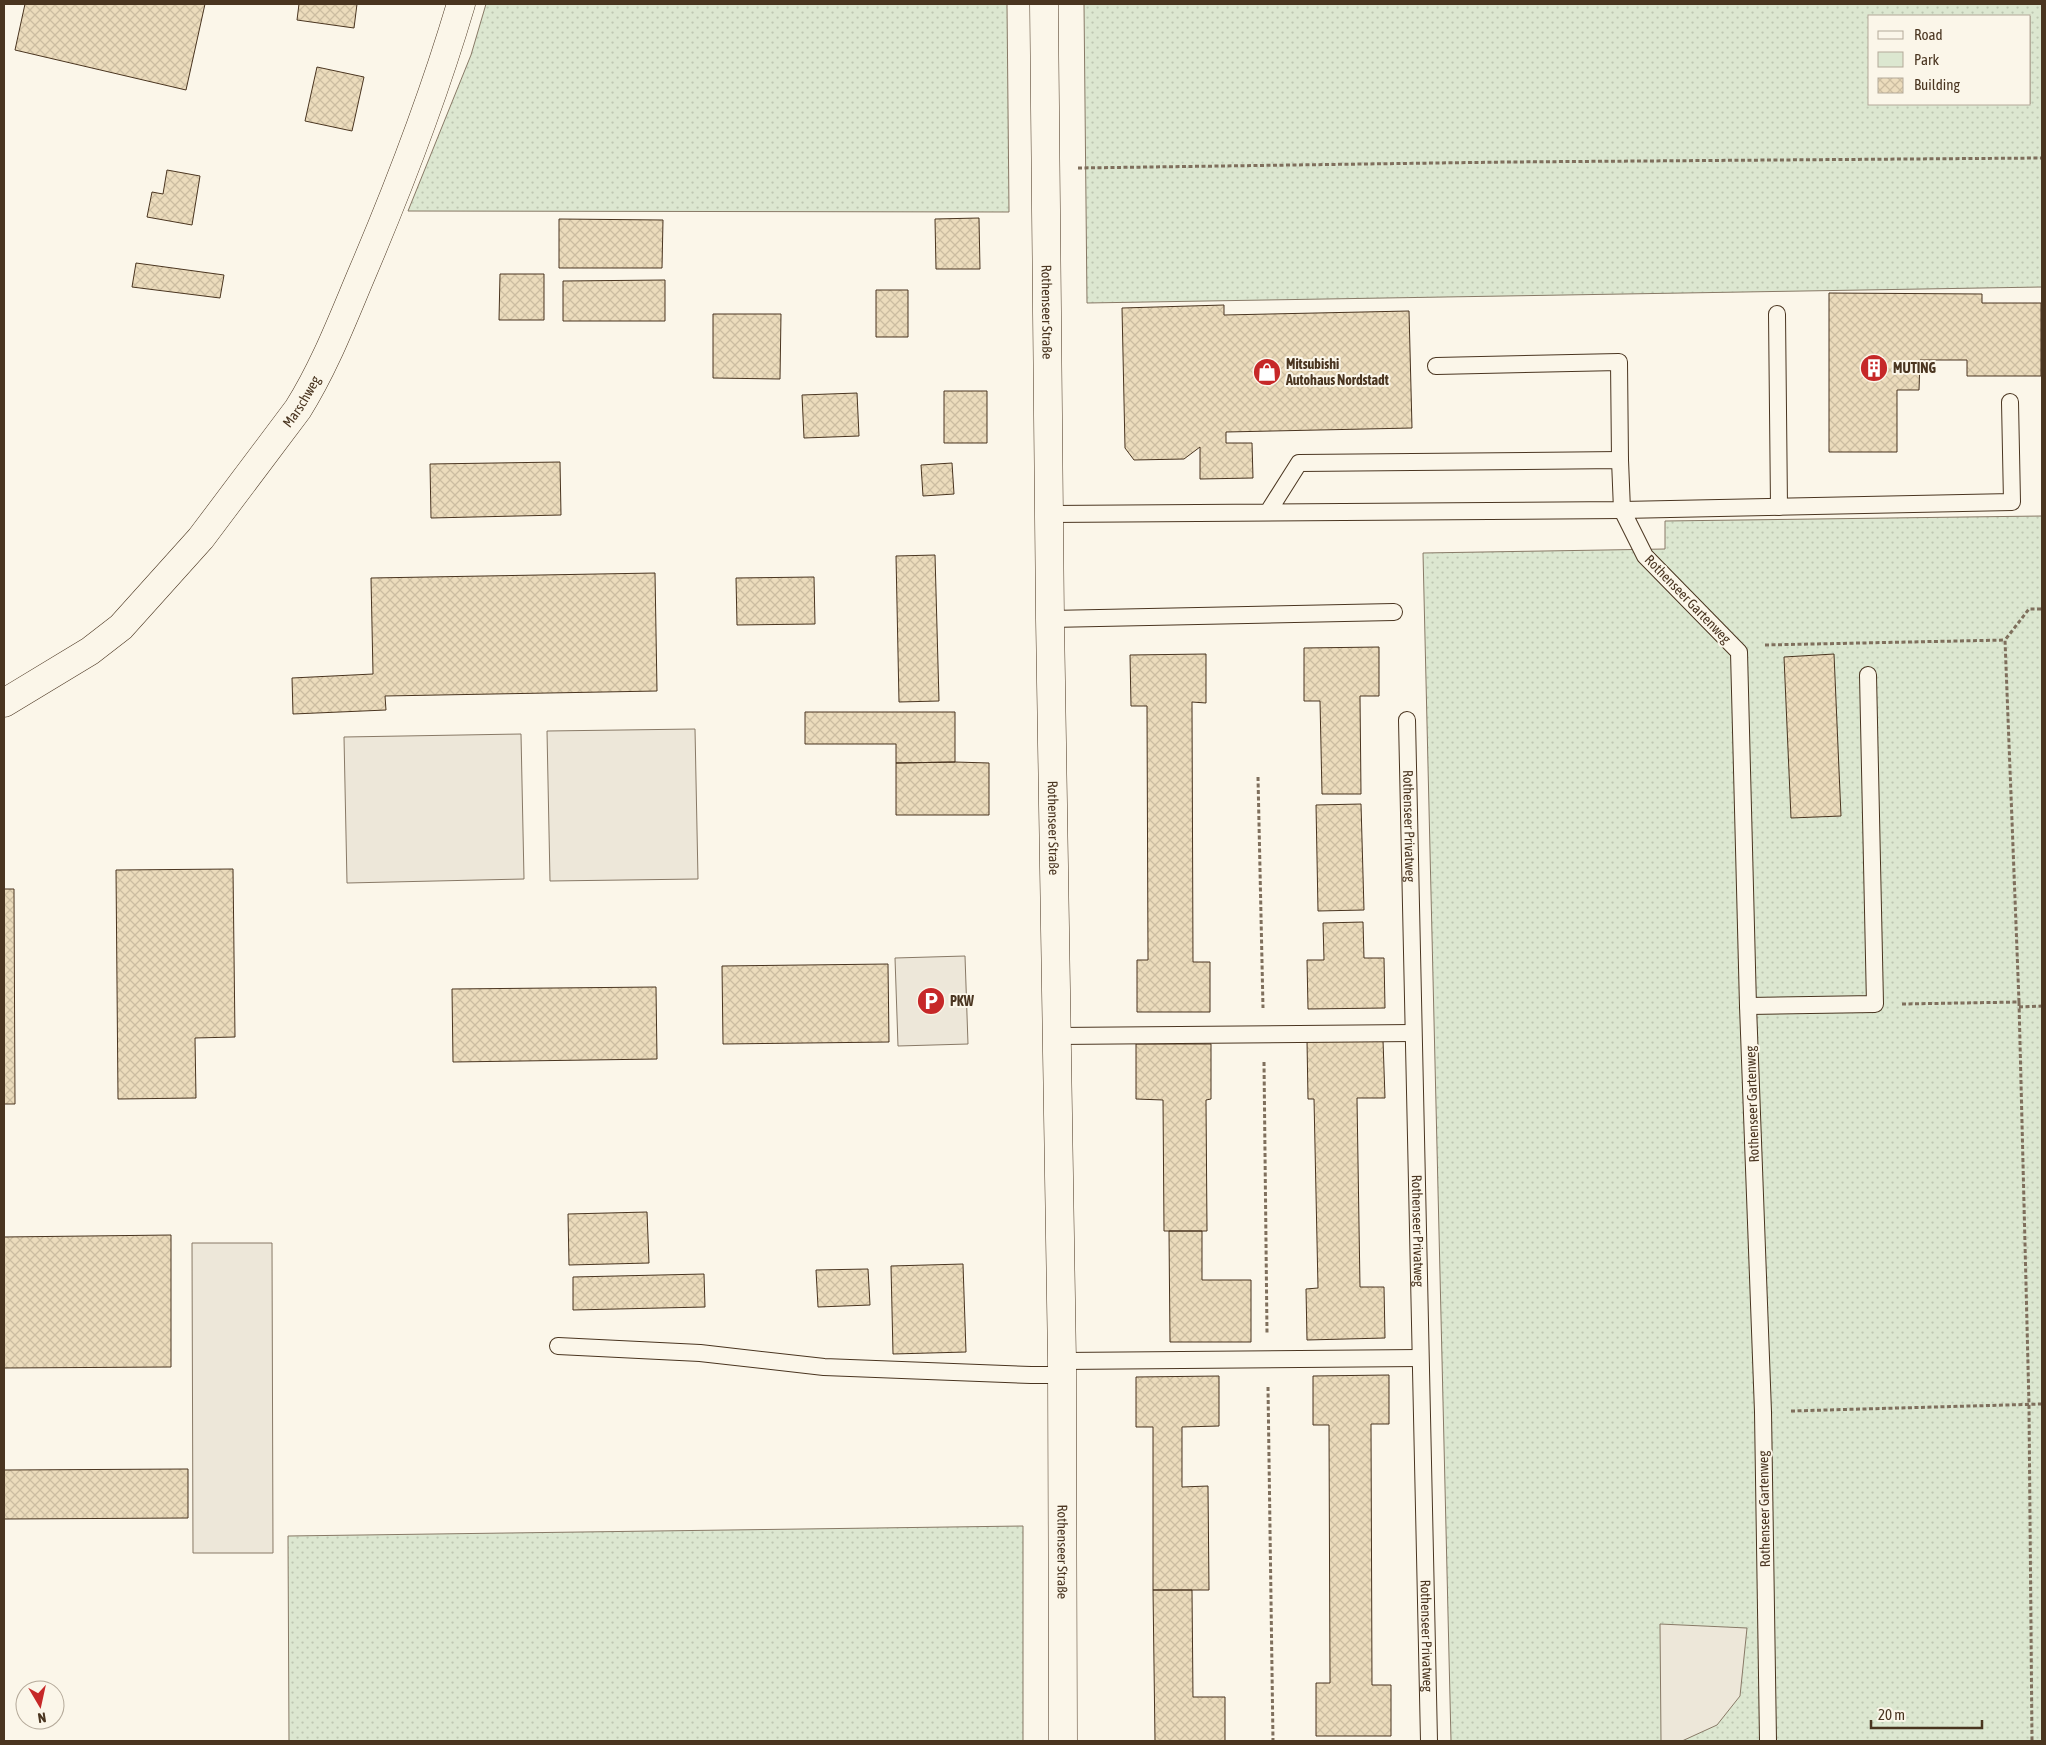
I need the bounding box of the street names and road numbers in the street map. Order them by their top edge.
street label: Rothenseer Straße [1039,265,1055,359]
street label: Marschweg [279,373,323,430]
street label: Rothenseer Gartenweg [1642,551,1734,647]
street label: Rothenseer Privatweg [1400,770,1418,882]
street label: Rothenseer Straße [1045,781,1062,875]
street label: Rothenseer Gartenweg [1742,1045,1762,1163]
street label: Rothenseer Privatweg [1409,1175,1427,1287]
street label: Rothenseer Gartenweg [1755,1451,1773,1567]
street label: Rothenseer Straße [1054,1505,1071,1599]
street label: Rothenseer Privatweg [1418,1579,1436,1692]

